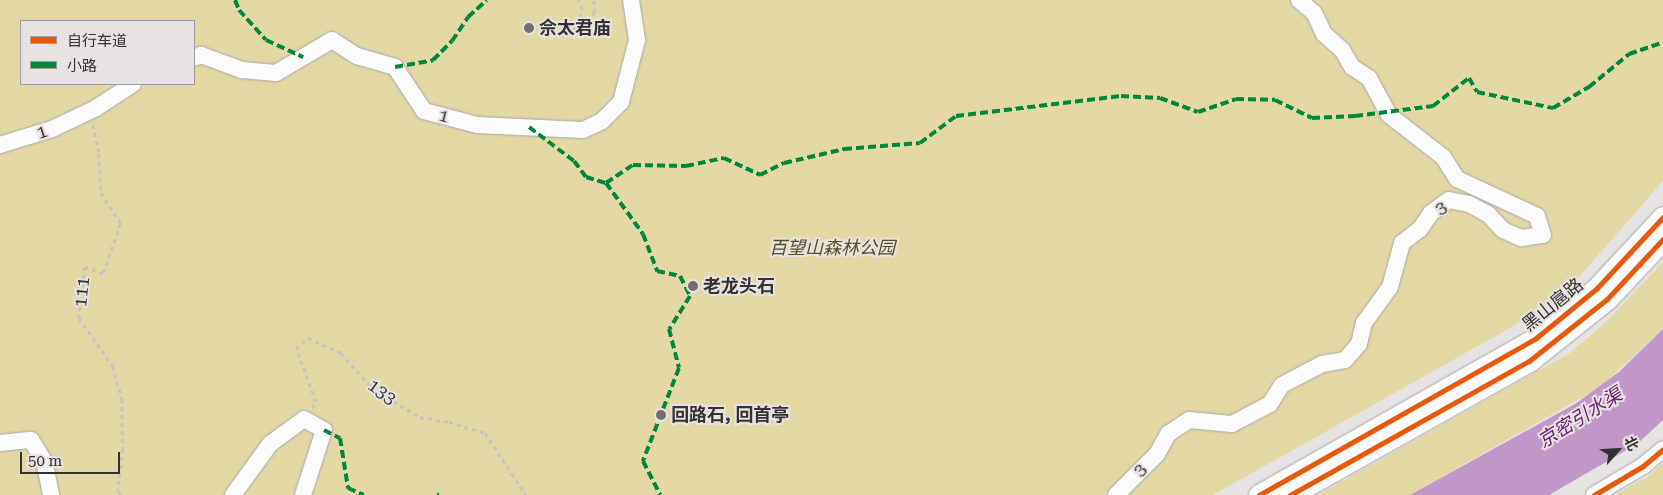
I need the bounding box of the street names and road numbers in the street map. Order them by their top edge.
street label: 1 [436,104,452,128]
street label: 1 [34,120,50,144]
street label: 3 [1431,196,1451,220]
street label: 黑山扈路 [1518,274,1588,336]
street label: 111 [70,276,94,308]
street label: 133 [363,374,401,410]
street label: 3 [1129,459,1151,481]

